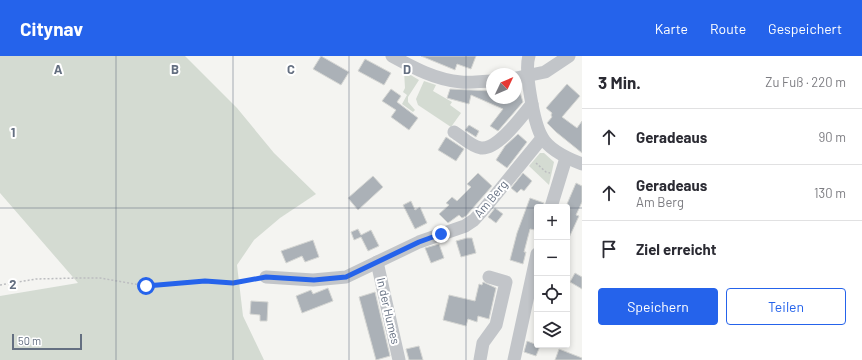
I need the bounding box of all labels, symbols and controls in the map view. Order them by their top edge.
text: Citynav [20,17,83,40]
text: Karte [655,20,688,37]
text: Route [710,20,746,37]
text: Gespeichert [768,20,842,37]
text: A [54,61,63,77]
text: B [171,61,179,77]
text: C [287,61,295,77]
text: D [403,61,411,77]
north arrow [486,68,522,104]
text: 3 Min. [598,72,641,92]
text: Zu Fuß · 220 m [765,74,846,90]
text: 1 [11,124,15,140]
icon: ahead [598,126,620,148]
text: Geradeaus [636,128,707,146]
text: 90 m [819,129,846,145]
text: Geradeaus [636,176,707,194]
street label: Am Berg [471,177,510,220]
icon: ahead [598,182,620,204]
text: 130 m [814,185,846,201]
text: Am Berg [636,194,684,210]
map controls [534,204,570,348]
button: + [534,204,570,240]
route end [432,225,450,243]
icon: arrive [598,238,620,260]
button: − [534,240,570,276]
text: Ziel erreicht [636,240,717,258]
text: 2 [9,276,17,292]
street label: In der Humes [375,276,403,346]
button: locate [534,276,570,312]
route start [137,277,155,295]
button: Speichern [598,288,718,325]
button: Teilen [726,288,846,325]
button: layers [534,312,570,348]
scale bar [12,332,82,351]
text: 50 m [18,334,41,347]

